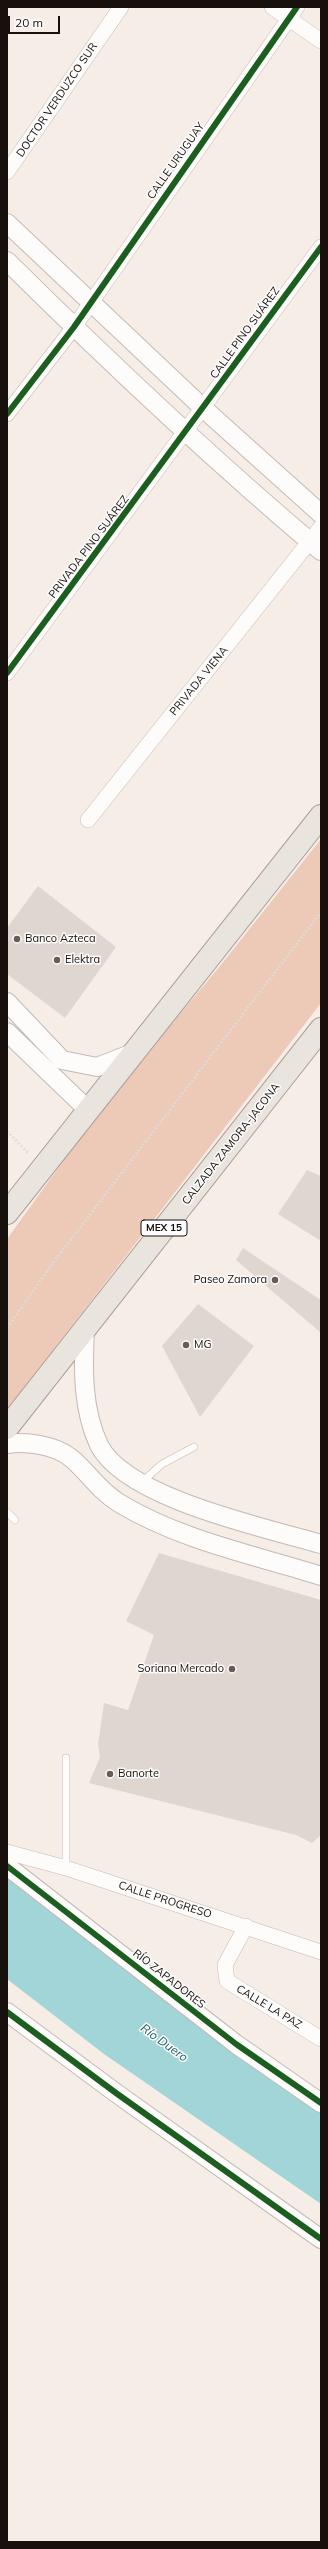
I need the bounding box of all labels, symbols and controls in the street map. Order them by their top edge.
scale bar [10,8,62,34]
text: 20 m [15,15,43,30]
street label: DOCTOR VERDUZCO SUR [14,40,100,160]
street label: CALLE URUGUAY [145,120,207,202]
street label: CALLE PINO SUÁREZ [207,285,283,381]
street label: PRIVADA PINO SUÁREZ [46,493,132,601]
street label: PRIVADA VIENA [167,644,231,718]
place label: Banco Azteca [25,932,96,946]
marker: Banco Azteca [12,934,22,944]
place label: Elektra [65,953,100,967]
marker: Elektra [52,955,62,965]
street label: CALZADA ZAMORA-JACONA [179,1080,283,1208]
road number: MEX 15 [141,1220,187,1236]
place label: Paseo Zamora [193,1273,267,1287]
marker: Paseo Zamora [270,1275,280,1285]
place label: MG [194,1338,211,1352]
marker: MG [181,1340,191,1350]
place label: Soriana Mercado [138,1662,224,1676]
marker: Soriana Mercado [227,1664,237,1674]
place label: Banorte [118,1767,159,1781]
marker: Banorte [105,1769,115,1779]
street label: CALLE PROGRESO [117,1879,213,1921]
street label: RÍO ZAPADORES [130,1947,208,2011]
street label: CALLE LA PAZ [234,1982,304,2032]
water label: Río Duero [138,2021,190,2065]

